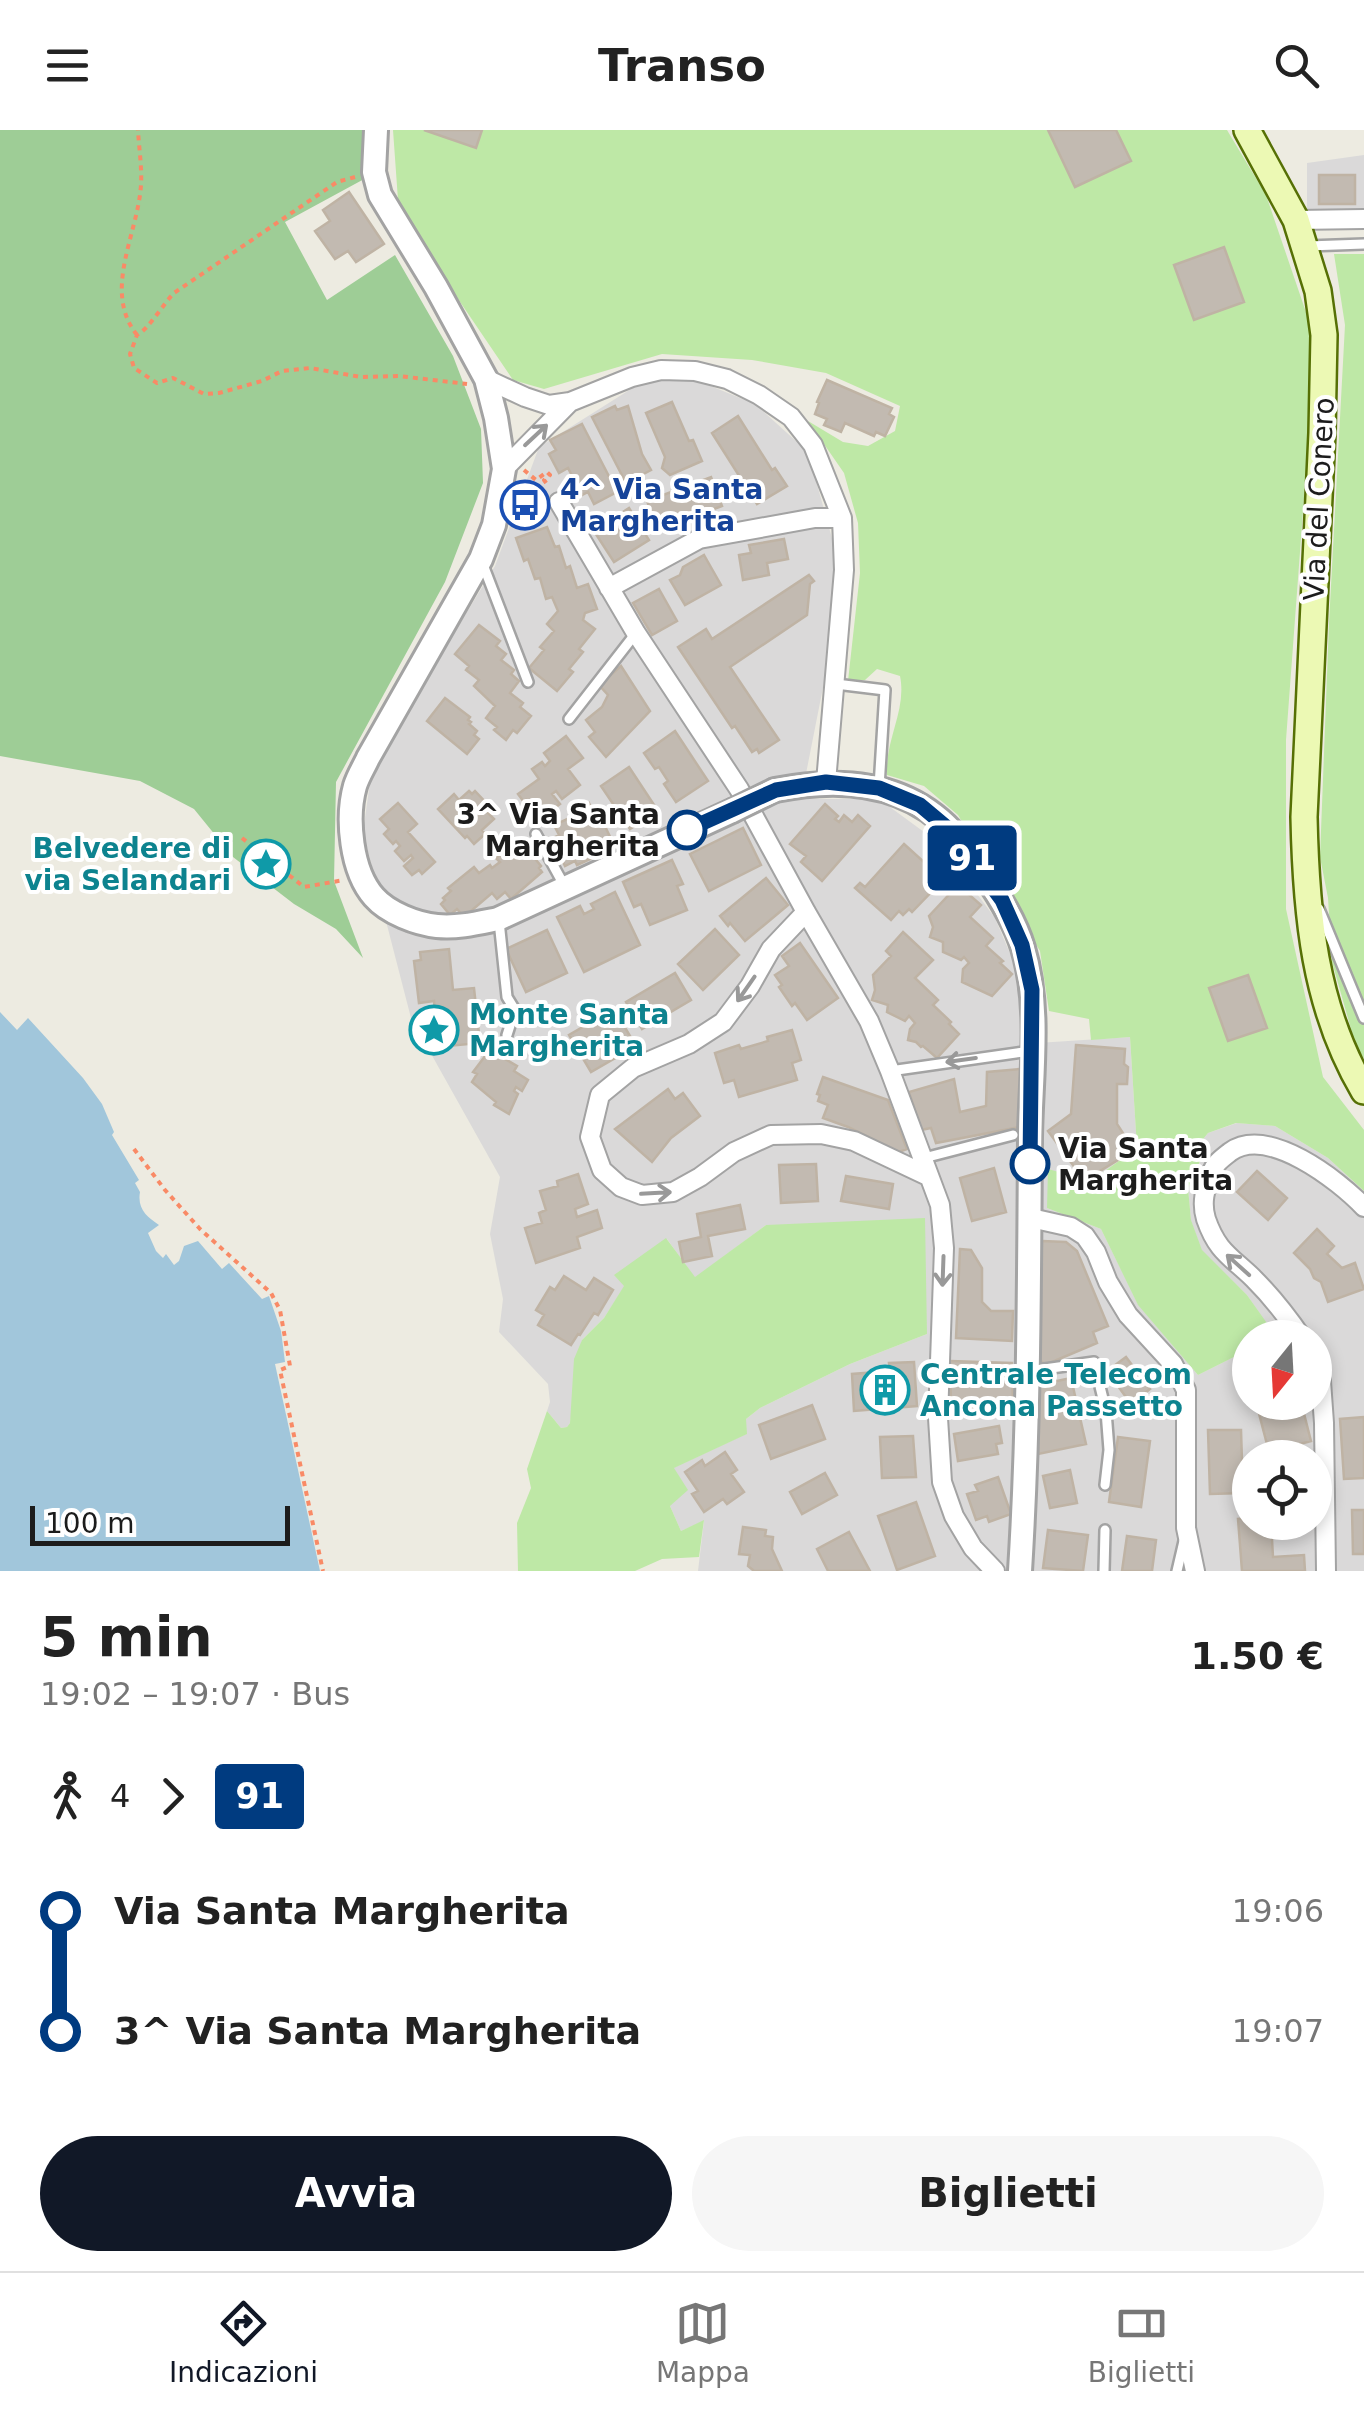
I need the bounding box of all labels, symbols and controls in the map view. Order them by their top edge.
icon: menu [40,38,95,93]
icon: search [1269,38,1324,93]
text: Transo [598,39,766,92]
street label: Via del Conero [1297,396,1341,602]
one-way arrow [523,424,549,448]
place label: 4^ Via Santa Margherita [560,473,763,538]
bus stop icon: 4^ Via Santa Margherita [499,479,551,531]
place label: 3^ Via Santa Margherita [457,798,660,863]
marker: 3^ Via Santa Margherita [668,811,706,849]
line badge: 91 [927,826,1017,890]
place label: Belvedere di via Selandari [25,832,231,897]
place icon: Belvedere di via Selandari [240,838,292,890]
text: 91 [948,838,996,878]
one-way arrow [736,975,757,1002]
place label: Monte Santa Margherita [469,998,669,1063]
place icon: Monte Santa Margherita [408,1004,460,1056]
one-way arrow [946,1052,978,1070]
place label: Via Santa Margherita [1058,1132,1233,1197]
marker: Via Santa Margherita [1011,1145,1049,1183]
one-way arrow [640,1183,672,1202]
one-way arrow [1226,1253,1251,1276]
one-way arrow [934,1255,953,1287]
north arrow [1232,1320,1332,1420]
map controls [1232,1320,1332,1540]
place label: Centrale Telecom Ancona Passetto [920,1358,1192,1423]
building icon: Centrale Telecom Ancona Passetto [859,1364,911,1416]
button: locate [1232,1440,1332,1540]
scale bar [30,1501,290,1546]
text: 100 m [45,1507,135,1540]
text: 5 min [40,1605,213,1669]
text: 1.50 € [1191,1634,1324,1678]
text: 19:02 – 19:07 · Bus [40,1675,350,1713]
icon: walk [40,1769,95,1824]
icon: forward [145,1769,200,1824]
text: 91 [235,1776,284,1816]
text: 4 [110,1777,130,1815]
text: Via Santa Margherita [114,1889,570,1933]
text: 19:06 [1232,1892,1324,1930]
text: 3^ Via Santa Margherita [114,2009,641,2053]
text: 19:07 [1232,2012,1324,2050]
button: Avvia [40,2136,672,2251]
button: Biglietti [692,2136,1324,2251]
tab: Indicazioni [169,2296,318,2389]
tab: Mappa [656,2296,750,2389]
tab: Biglietti [1088,2296,1195,2389]

